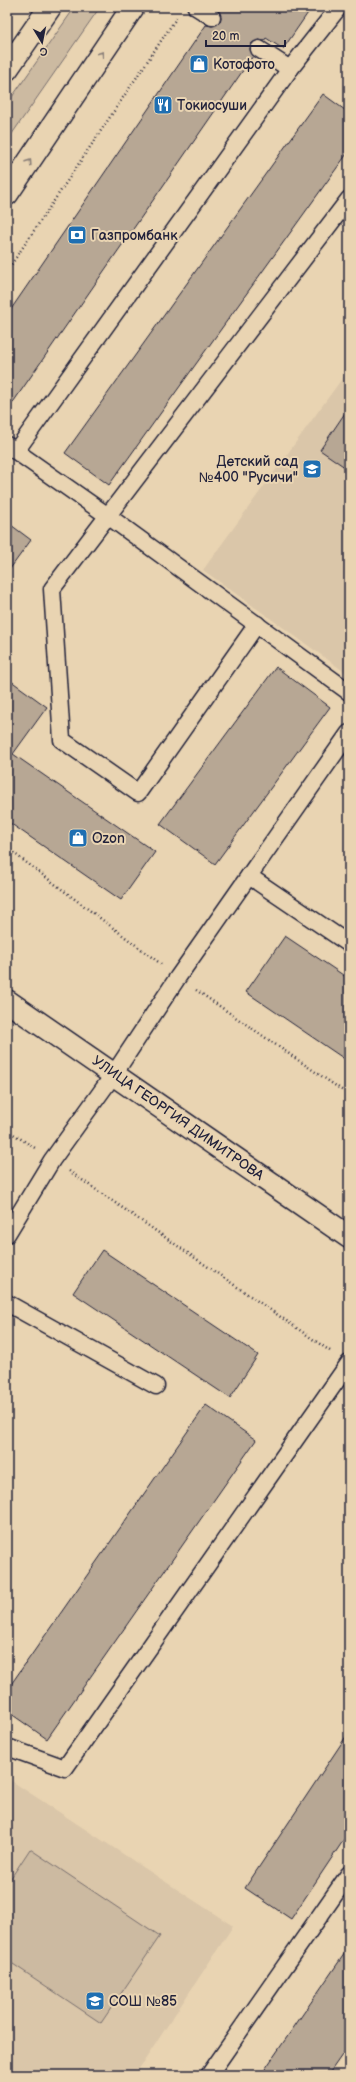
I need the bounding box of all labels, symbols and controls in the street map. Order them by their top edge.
north arrow [22,22,62,62]
scale bar [206,22,285,48]
text: 20 m [212,29,239,44]
text: С [38,44,49,58]
one-way arrow [96,51,104,58]
shop icon: Котофото [188,53,210,75]
place label: Котофото [213,56,275,73]
restaurant icon: Токиосуши [152,94,174,116]
place label: Токиосуши [177,97,247,114]
one-way arrow [24,159,32,166]
bank icon: Газпромбанк [66,224,88,246]
place label: Газпромбанк [91,227,178,244]
place label: Детский сад №400 "Русичи" [199,453,298,486]
school or university icon: Детский сад №400 "Русичи" [301,458,323,480]
shop icon: Ozon [67,827,89,849]
place label: Ozon [92,830,125,847]
street label: УЛИЦА ГЕОРГИЯ ДИМИТРОВА [89,1052,268,1184]
school or university icon: СОШ №85 [84,1990,106,2012]
place label: СОШ №85 [109,1993,177,2010]

